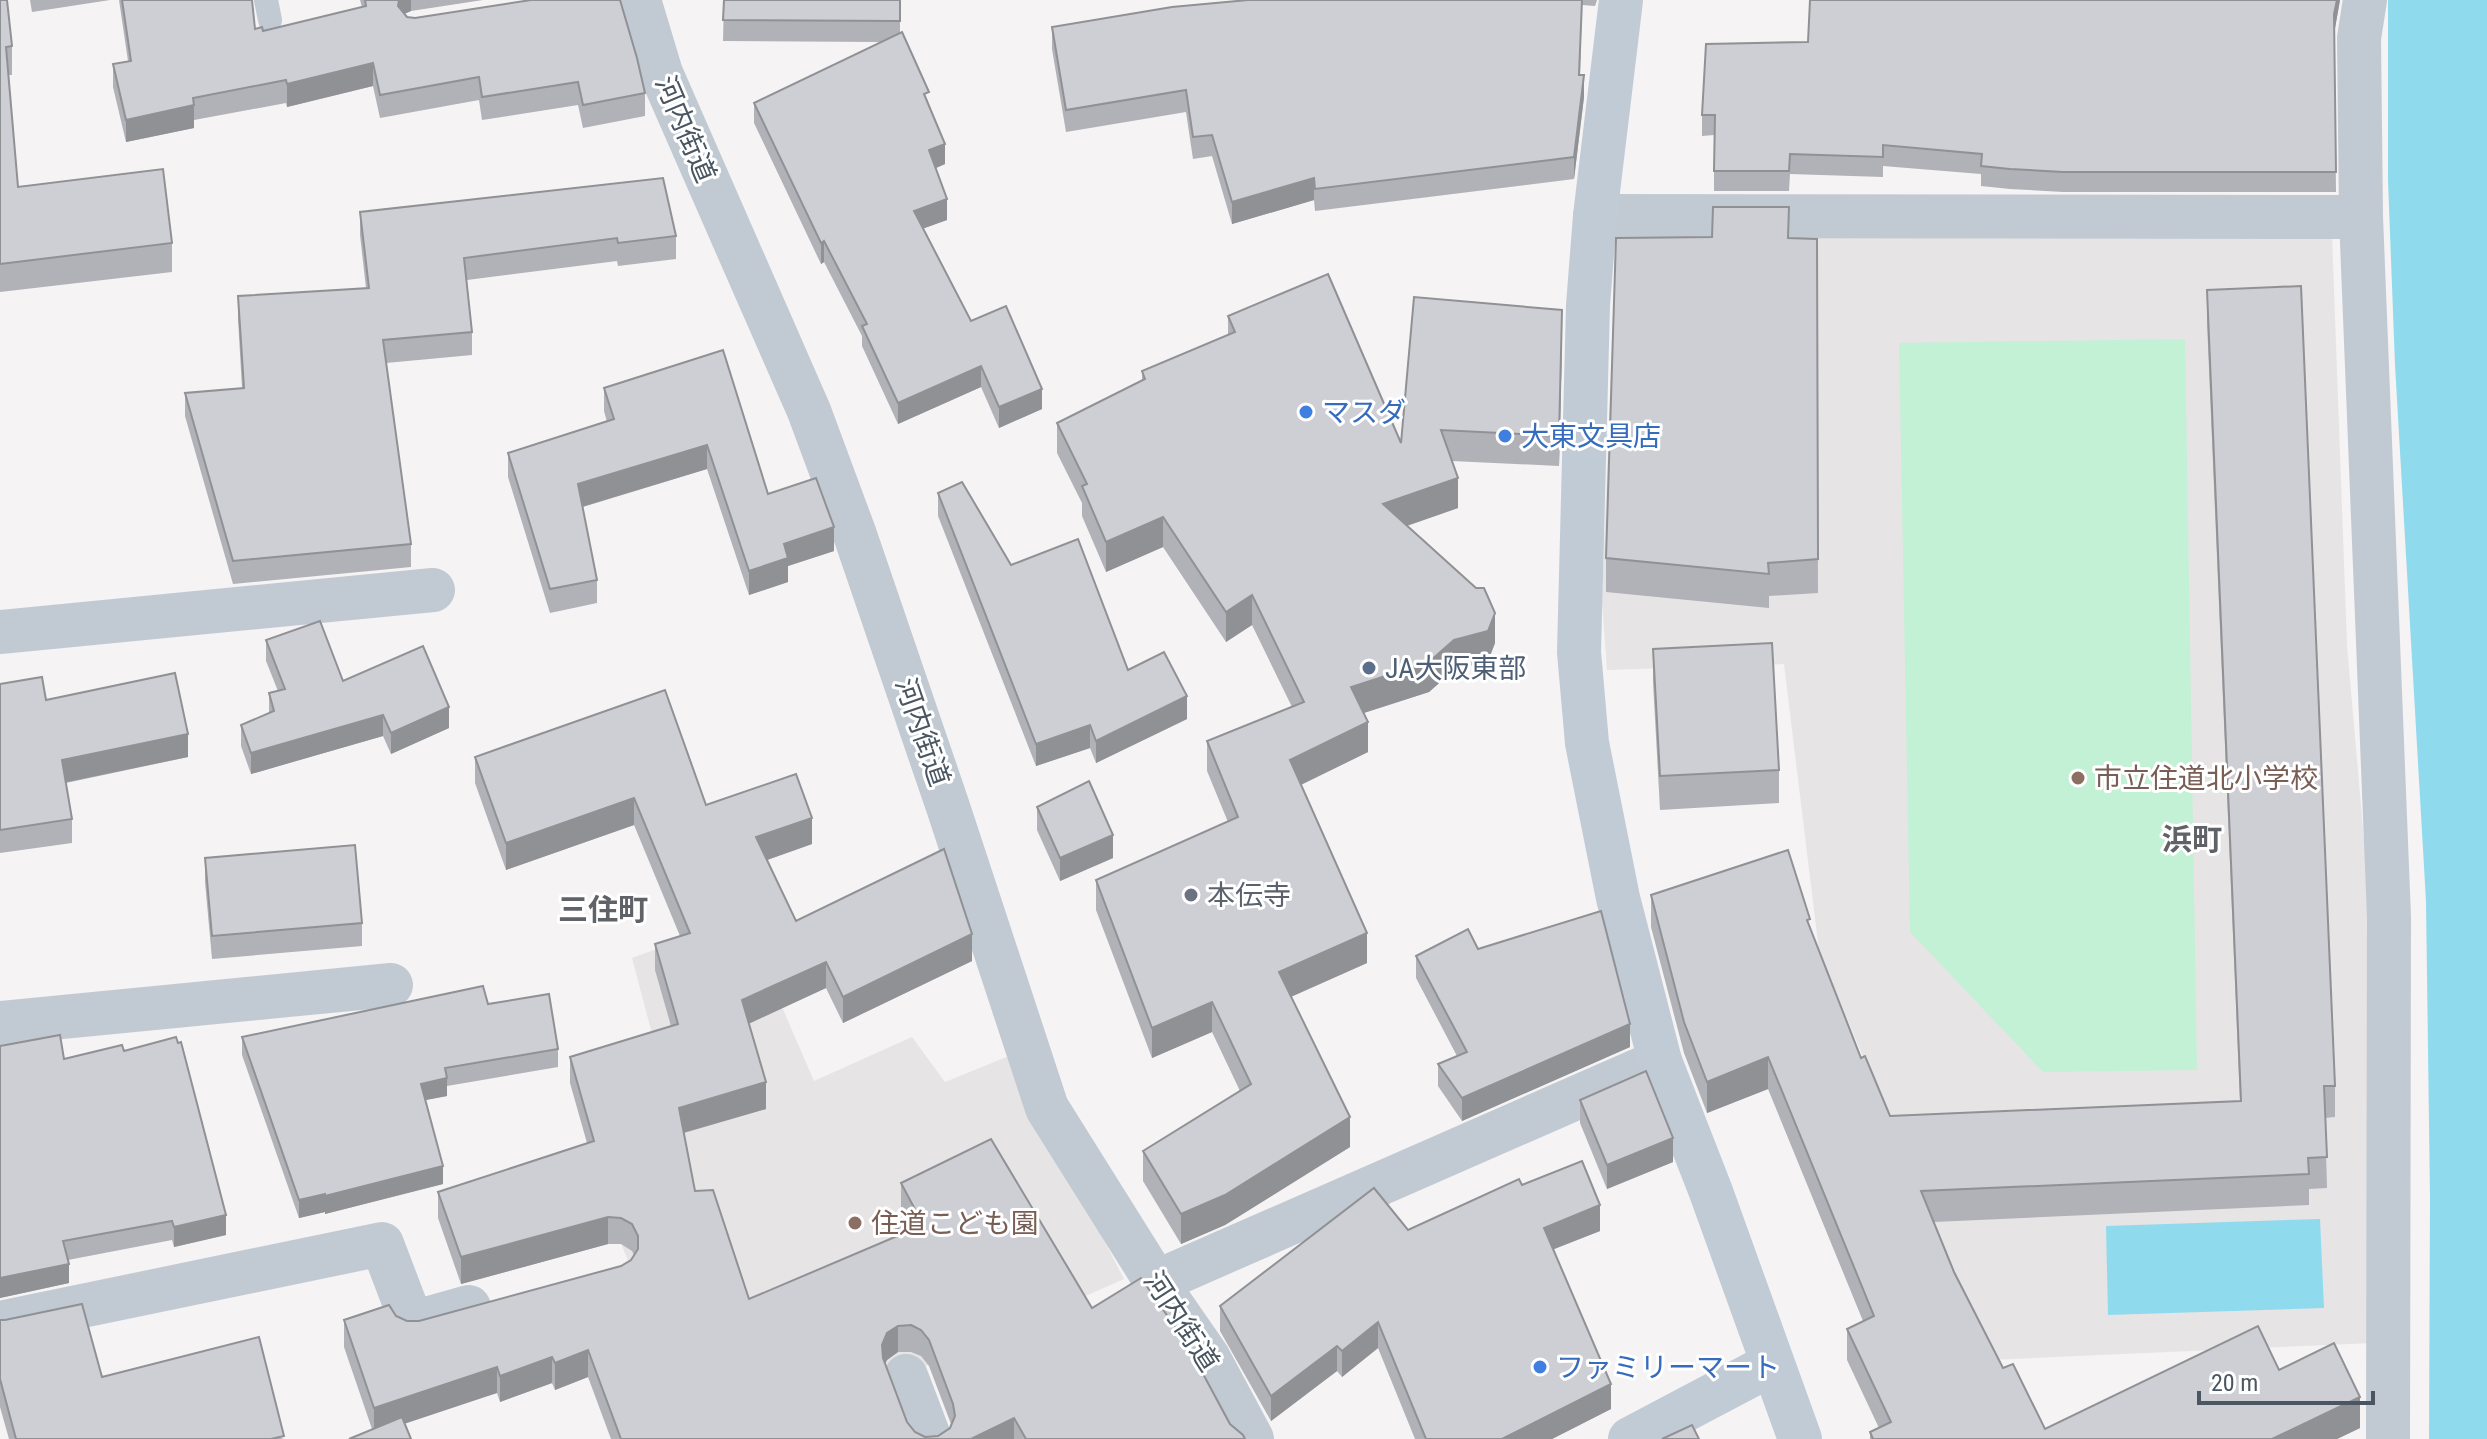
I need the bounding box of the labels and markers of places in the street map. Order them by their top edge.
place label: マスダ [1322,396,1406,429]
marker: マスダ [1297,403,1315,421]
place label: 大東文具店 [1521,420,1661,453]
marker: 大東文具店 [1496,427,1514,445]
place label: JA大阪東部 [1385,652,1526,685]
marker: JA大阪東部 [1360,659,1378,677]
place label: 市立住道北小学校 [2094,762,2318,795]
marker: 市立住道北小学校 [2069,769,2087,787]
place label: 本伝寺 [1207,879,1291,912]
marker: 本伝寺 [1182,886,1200,904]
place label: 住道こども園 [871,1207,1039,1240]
marker: 住道こども園 [846,1214,864,1232]
place label: ファミリーマート [1556,1351,1780,1384]
marker: ファミリーマート [1531,1358,1549,1376]

